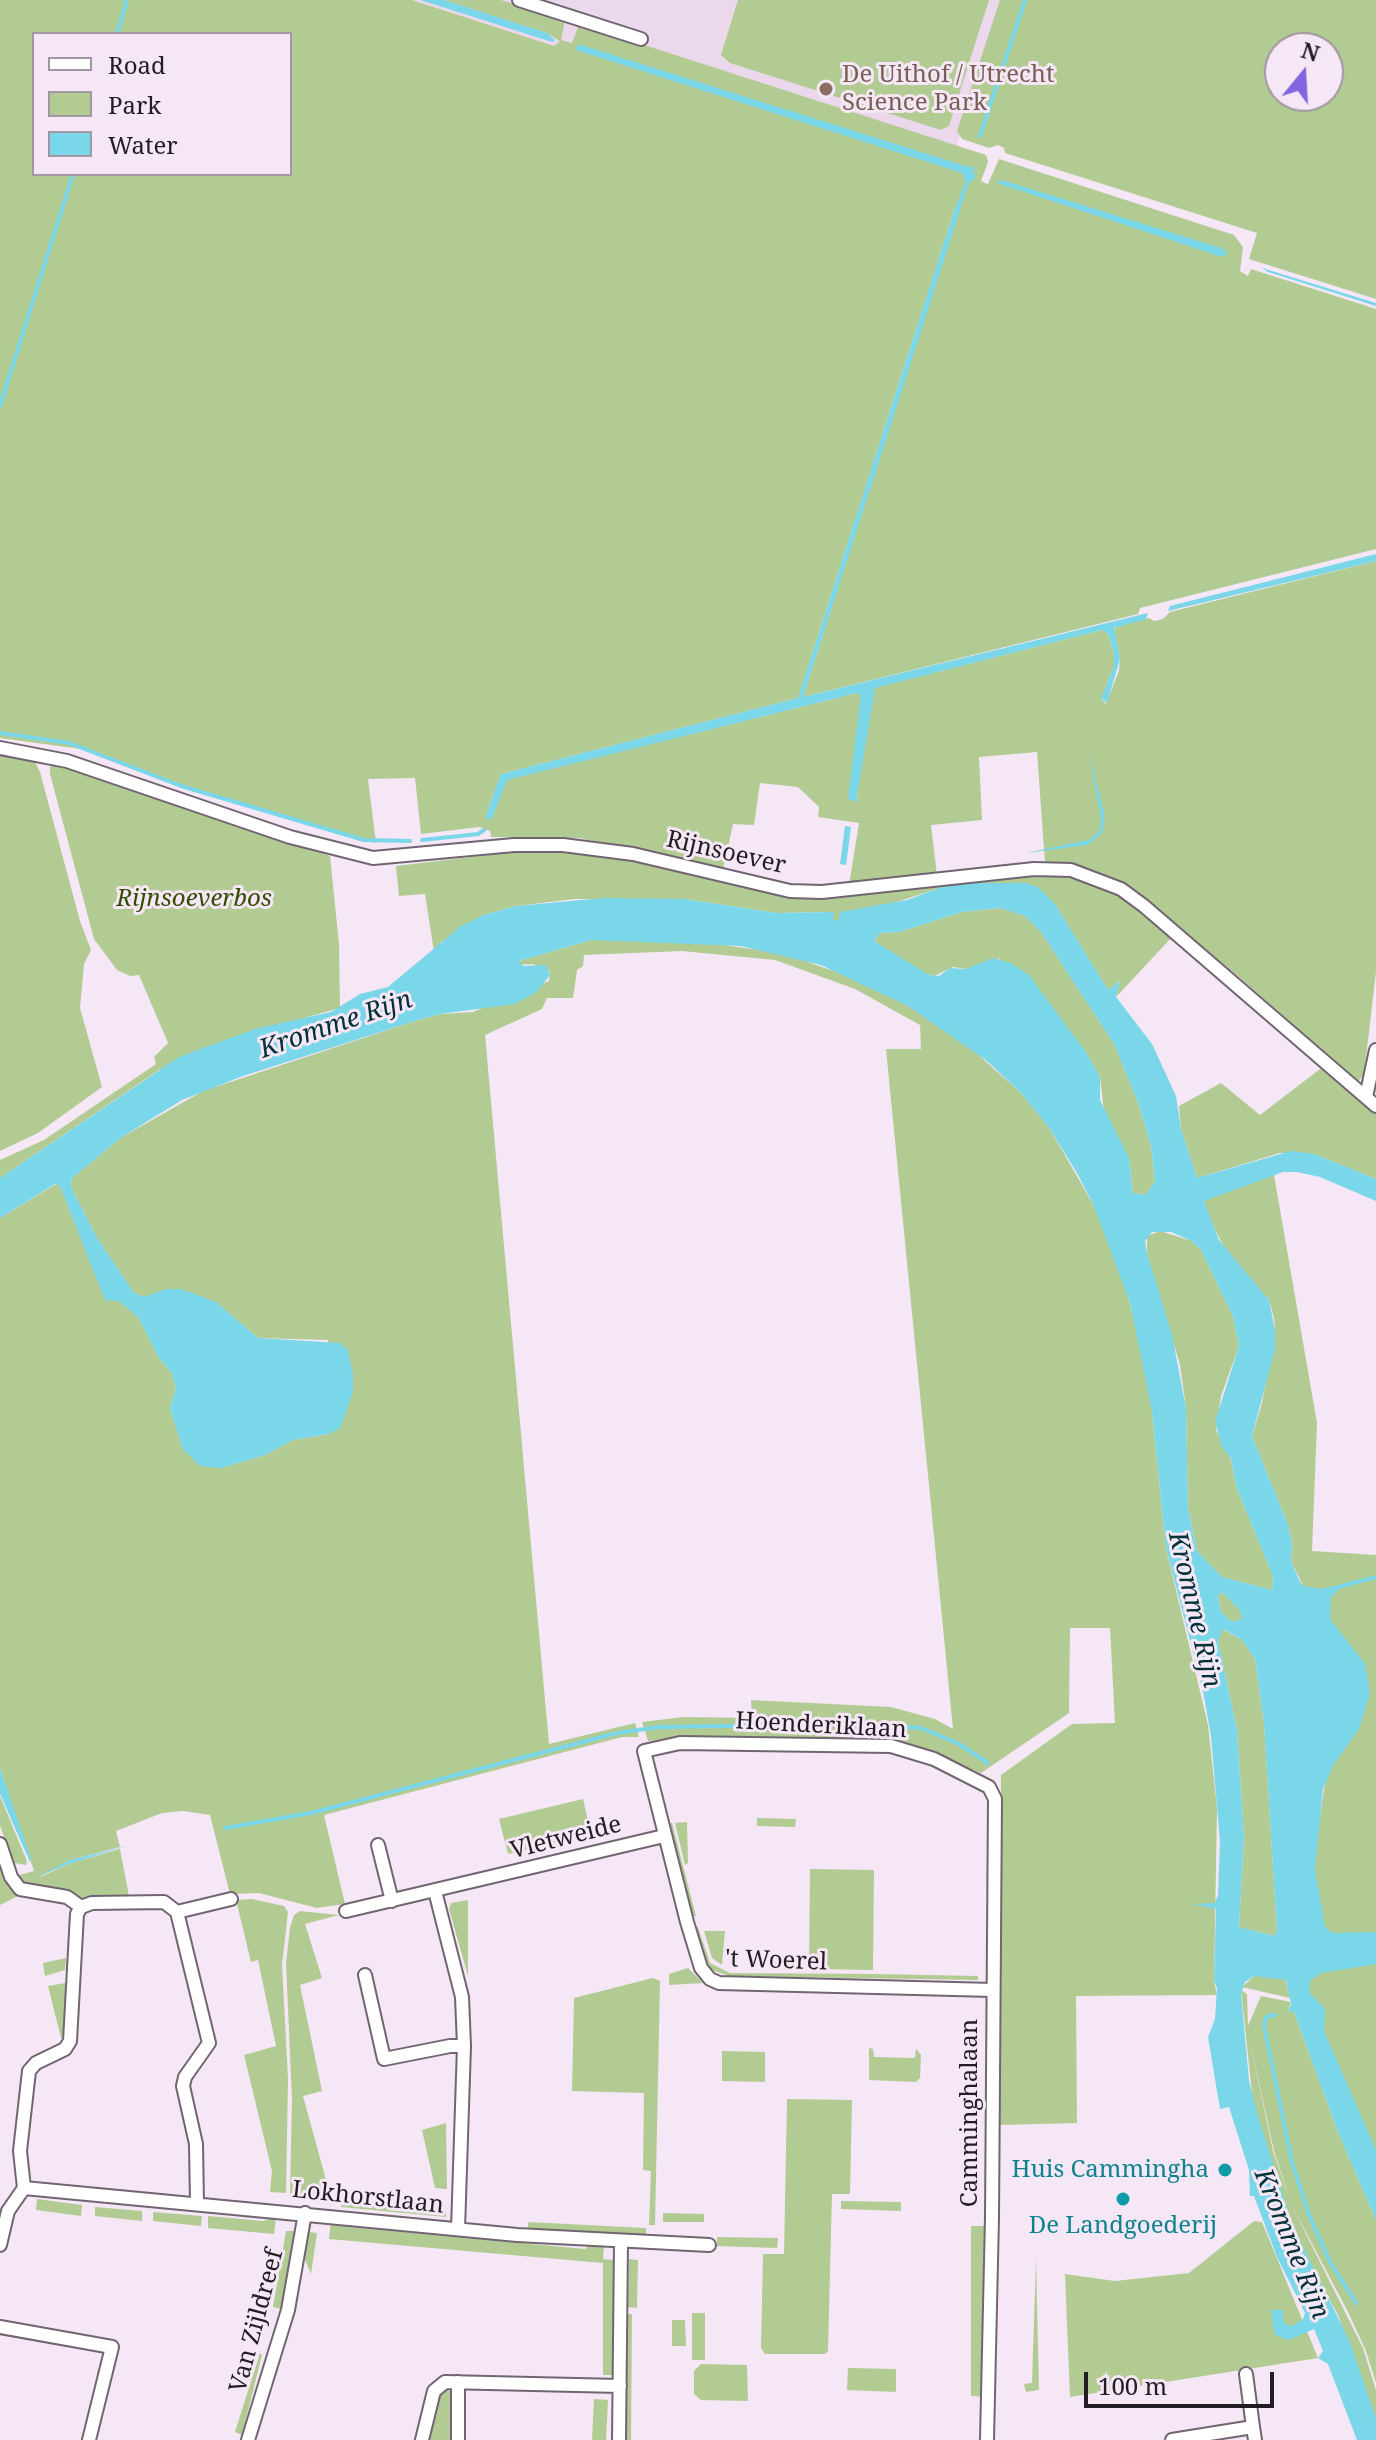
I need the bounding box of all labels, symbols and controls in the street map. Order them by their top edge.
legend [32,32,292,176]
north arrow [1264,32,1344,112]
text: N [1298,34,1324,68]
text: Road [108,48,166,81]
place label: De Uithof / Utrecht Science Park [842,61,1054,117]
marker: De Uithof / Utrecht Science Park [817,80,835,98]
text: Park [108,88,161,121]
text: Water [108,128,178,161]
street label: Rijnsoever [663,825,789,881]
park label: Rijnsoeverbos [116,885,272,913]
water label: Kromme Rijn [256,984,416,1066]
water label: Kromme Rijn [1161,1529,1227,1691]
street label: Hoenderiklaan [734,1707,908,1745]
street label: Vletweide [507,1810,625,1866]
street label: 't Woerel [725,1945,827,1977]
street label: Camminghalaan [956,2019,984,2207]
place label: Huis Cammingha [1012,2156,1209,2184]
marker: Huis Cammingha [1216,2161,1234,2179]
water label: Kromme Rijn [1247,2164,1335,2324]
street label: Lokhorstlaan [291,2176,445,2220]
marker: De Landgoederij [1114,2190,1132,2208]
place label: De Landgoederij [1029,2212,1217,2240]
street label: Van Zijldreef [224,2246,290,2396]
scale bar [1088,2356,1278,2406]
text: 100 m [1098,2369,1167,2402]

